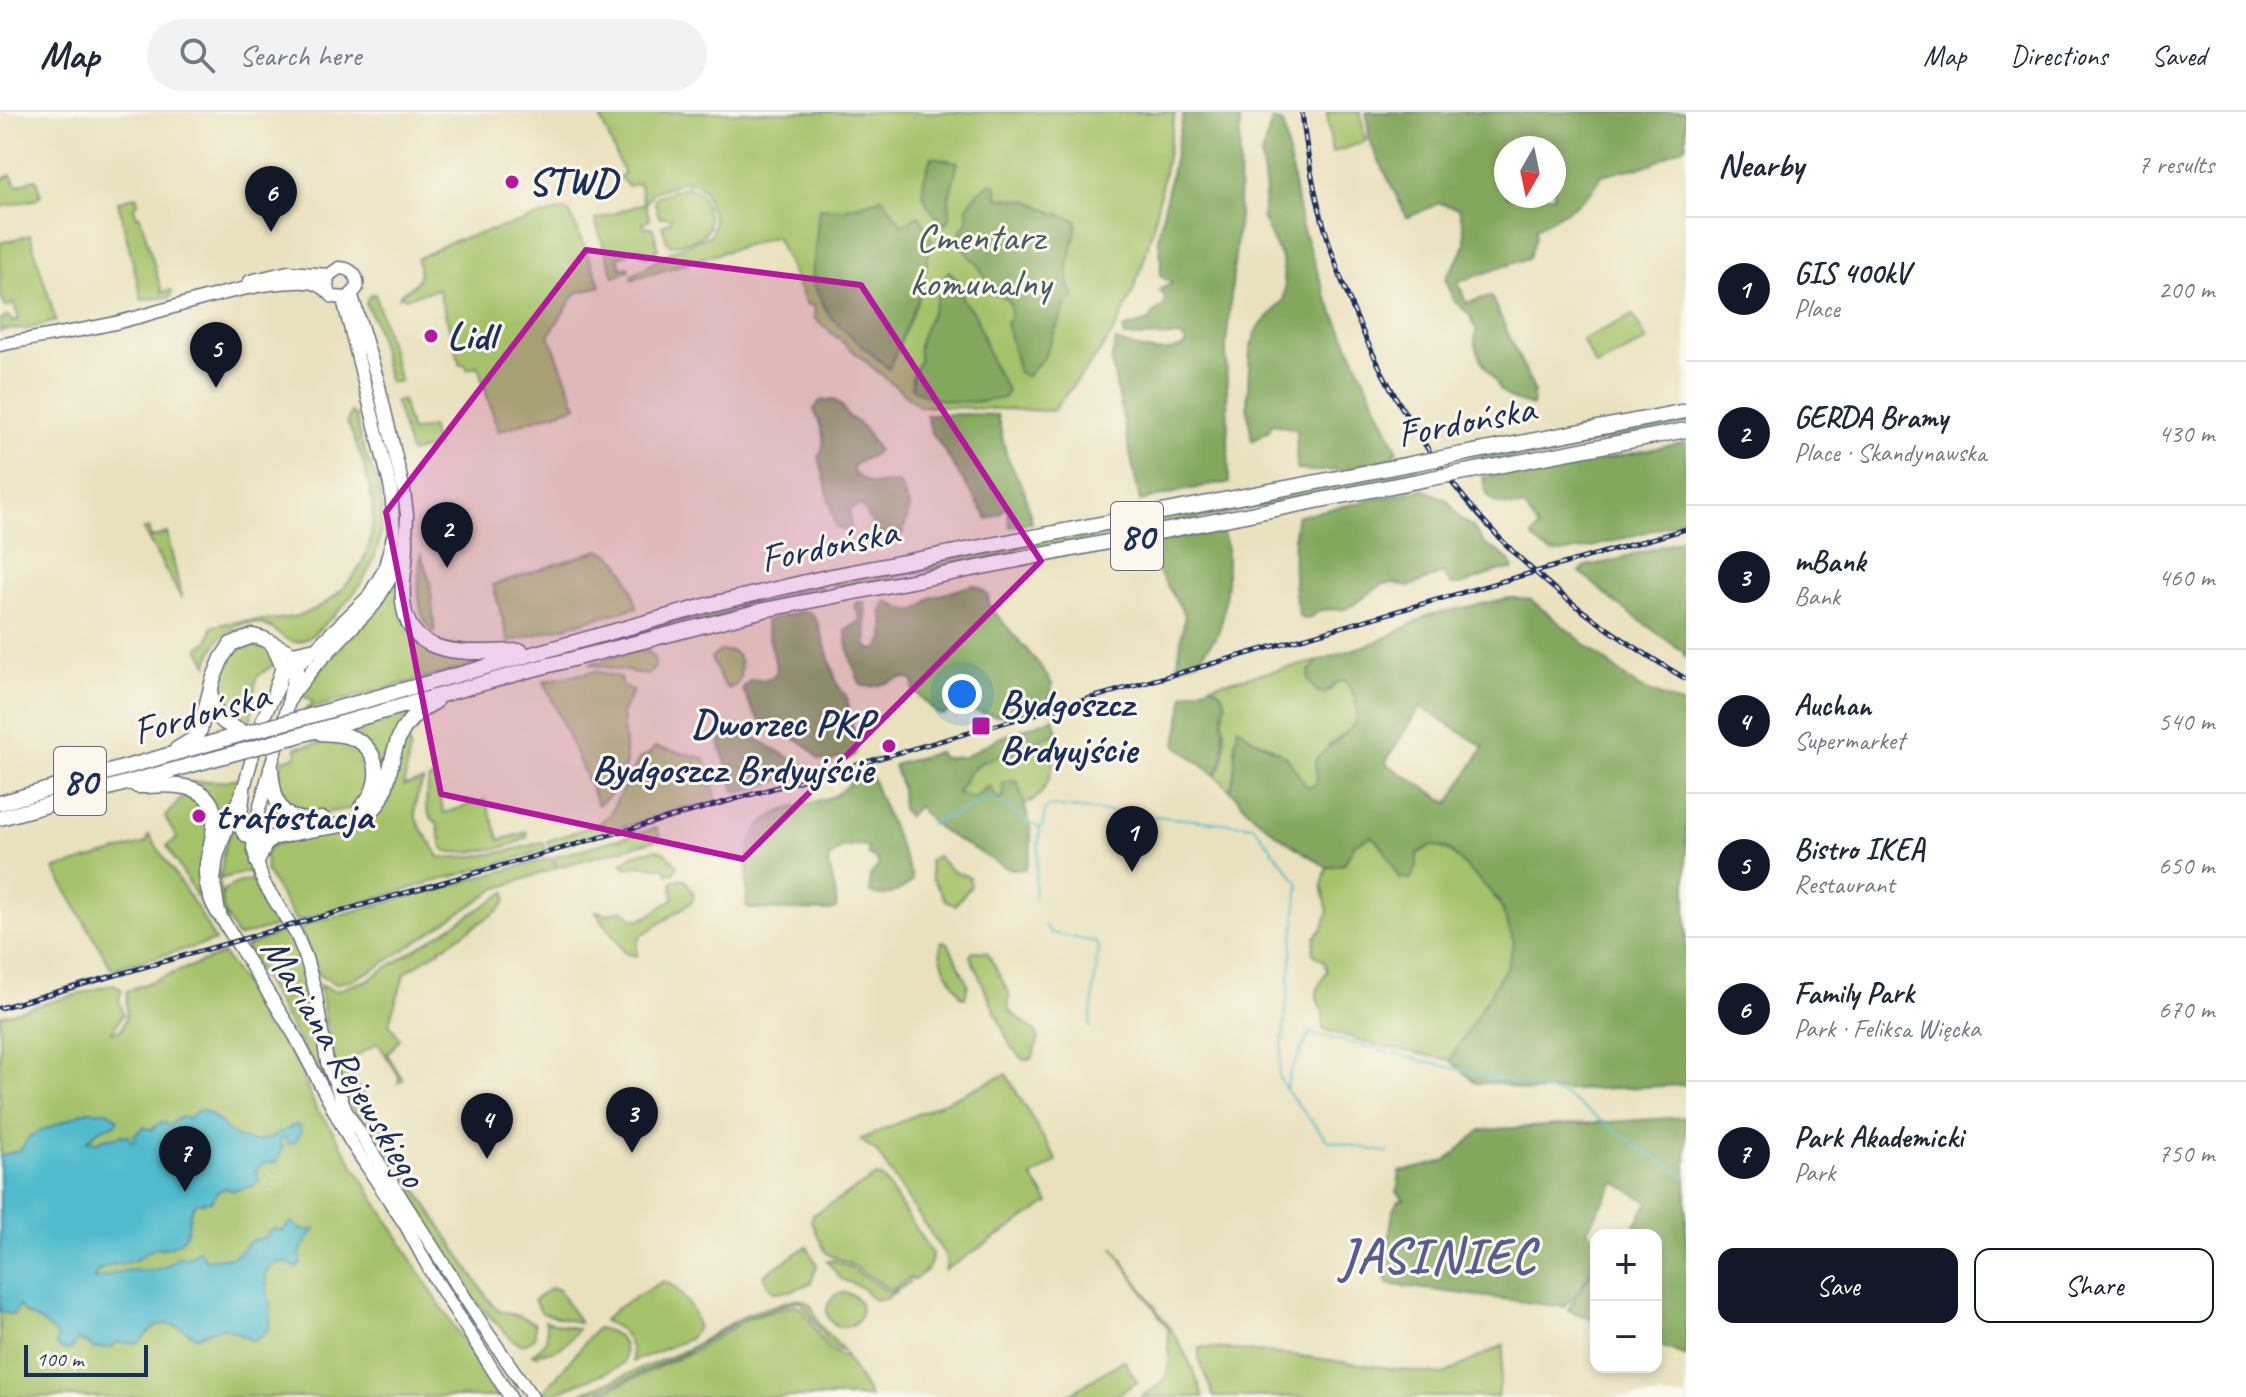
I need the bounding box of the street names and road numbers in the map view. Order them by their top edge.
street label: Fordońska [1393,383,1542,459]
road number: 80 [1111,502,1163,570]
street label: Fordońska [756,506,905,584]
street label: Fordońska [127,669,277,756]
road number: 80 [54,747,106,815]
street label: Mariana Rejewskiego [250,928,439,1198]

